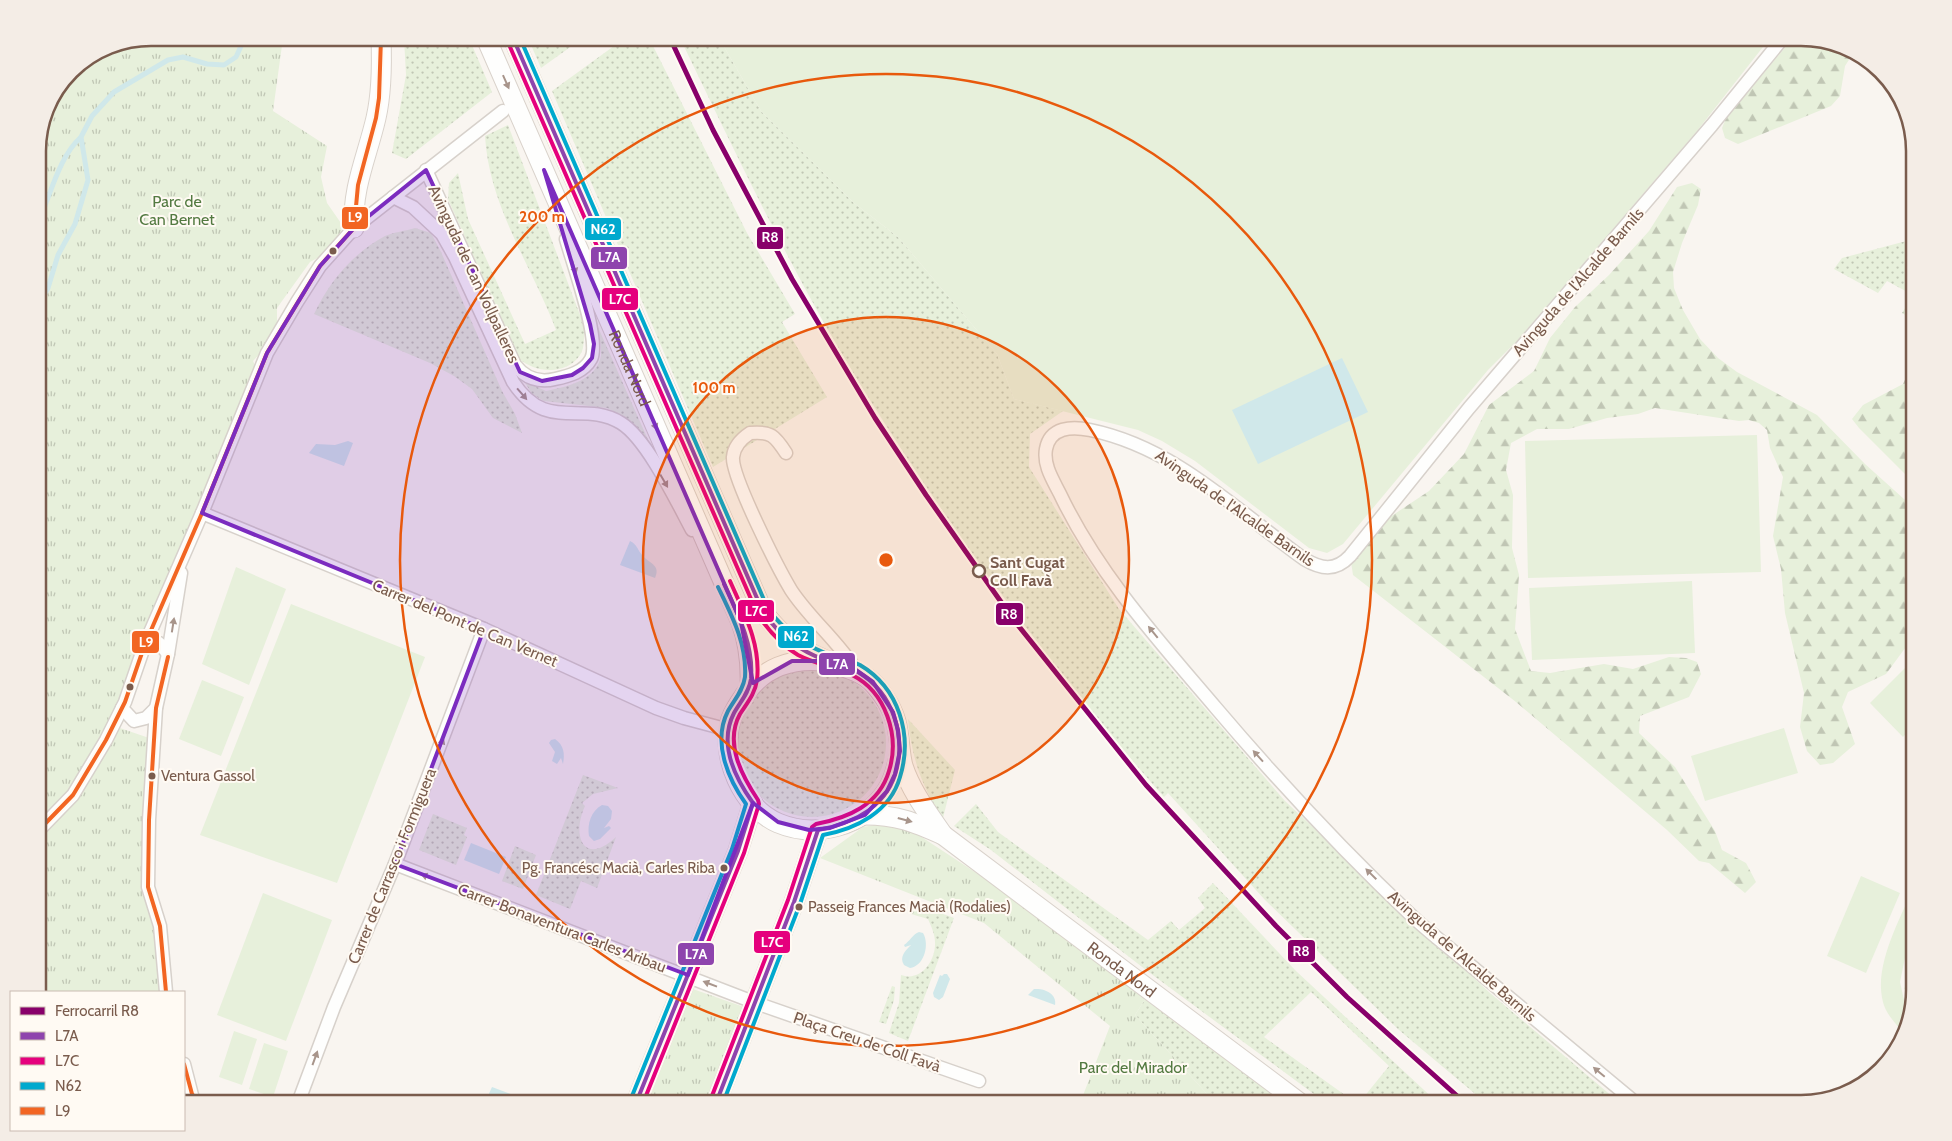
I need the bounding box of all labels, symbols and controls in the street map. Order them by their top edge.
one-way arrow [502,75,510,89]
street label: Avinguda de Can Vollpalleres [424,182,524,366]
park label: Parc de Can Bernet [139,192,215,229]
street label: Avinguda de l'Alcalde Barnils [1508,204,1648,360]
line badge: L9 [341,206,369,230]
text: L9 [348,208,362,226]
text: 200 m [519,208,565,226]
line badge: N62 [584,217,622,241]
text: N62 [590,220,616,238]
line badge: R8 [756,226,784,250]
text: R8 [761,228,779,246]
unlabelled marker [328,246,338,256]
line badge: L7A [590,246,628,270]
text: L7A [598,248,620,266]
one-way arrow [570,259,578,274]
line badge: L7C [601,287,639,311]
text: L7C [609,290,632,308]
street label: Ronda Nord [605,327,655,409]
text: 100 m [692,379,736,397]
one-way arrow [516,387,527,400]
one-way arrow [651,416,659,430]
street label: Avinguda de l'Alcalde Barnils [1152,446,1319,571]
one-way arrow [660,474,669,488]
centre of rings [877,551,895,569]
place label: Sant Cugat Coll Favà [990,553,1065,590]
marker: Sant Cugat Coll Favà [972,564,986,578]
street label: Carrer del Pont de Can Vernet [369,575,561,671]
line badge: L7C [737,599,775,623]
text: L7C [745,602,768,620]
line badge: R8 [995,602,1024,626]
text: R8 [1000,605,1018,623]
one-way arrow [169,617,177,633]
line badge: N62 [777,625,815,649]
one-way arrow [1148,626,1159,639]
text: N62 [783,627,809,645]
line badge: L9 [131,630,160,654]
text: L9 [139,633,153,651]
line badge: L7A [818,652,856,676]
text: L7A [826,655,848,673]
unlabelled marker [125,682,135,692]
one-way arrow [437,737,445,752]
one-way arrow [1253,750,1264,763]
street label: Carrer de Carrasco i Formiguera [344,765,440,967]
place label: Ventura Gassol [161,767,255,785]
marker: Ventura Gassol [147,771,157,781]
one-way arrow [898,816,913,824]
place label: Pg. Francésc Macià, Carles Riba [522,859,716,877]
marker: Pg. Francésc Macià, Carles Riba [719,863,729,873]
one-way arrow [1365,868,1377,880]
one-way arrow [420,873,435,880]
street label: Carrer Bonaventura Carles Aribau [455,879,669,977]
street label: Avinguda de l'Alcalde Barnils [1384,886,1540,1026]
place label: Passeig Frances Macià (Rodalies) [808,898,1011,916]
marker: Passeig Frances Macià (Rodalies) [794,902,804,912]
line badge: L7C [753,930,791,954]
text: L7C [761,933,784,951]
street label: Ronda Nord [1084,937,1160,1001]
line badge: R8 [1287,939,1316,963]
line badge: L7A [677,942,715,966]
text: R8 [1292,942,1310,960]
text: L7A [685,945,707,963]
one-way arrow [703,980,718,987]
legend [10,991,185,1131]
text: Ferrocarril R8 [55,1002,139,1020]
street label: Plaça Creu de Coll Favà [791,1008,943,1076]
text: L7A [55,1027,79,1045]
one-way arrow [311,1050,319,1065]
text: L7C [55,1052,79,1070]
park label: Parc del Mirador [1079,1058,1188,1077]
one-way arrow [1593,1067,1606,1078]
text: N62 [55,1077,82,1095]
text: L9 [55,1102,71,1120]

